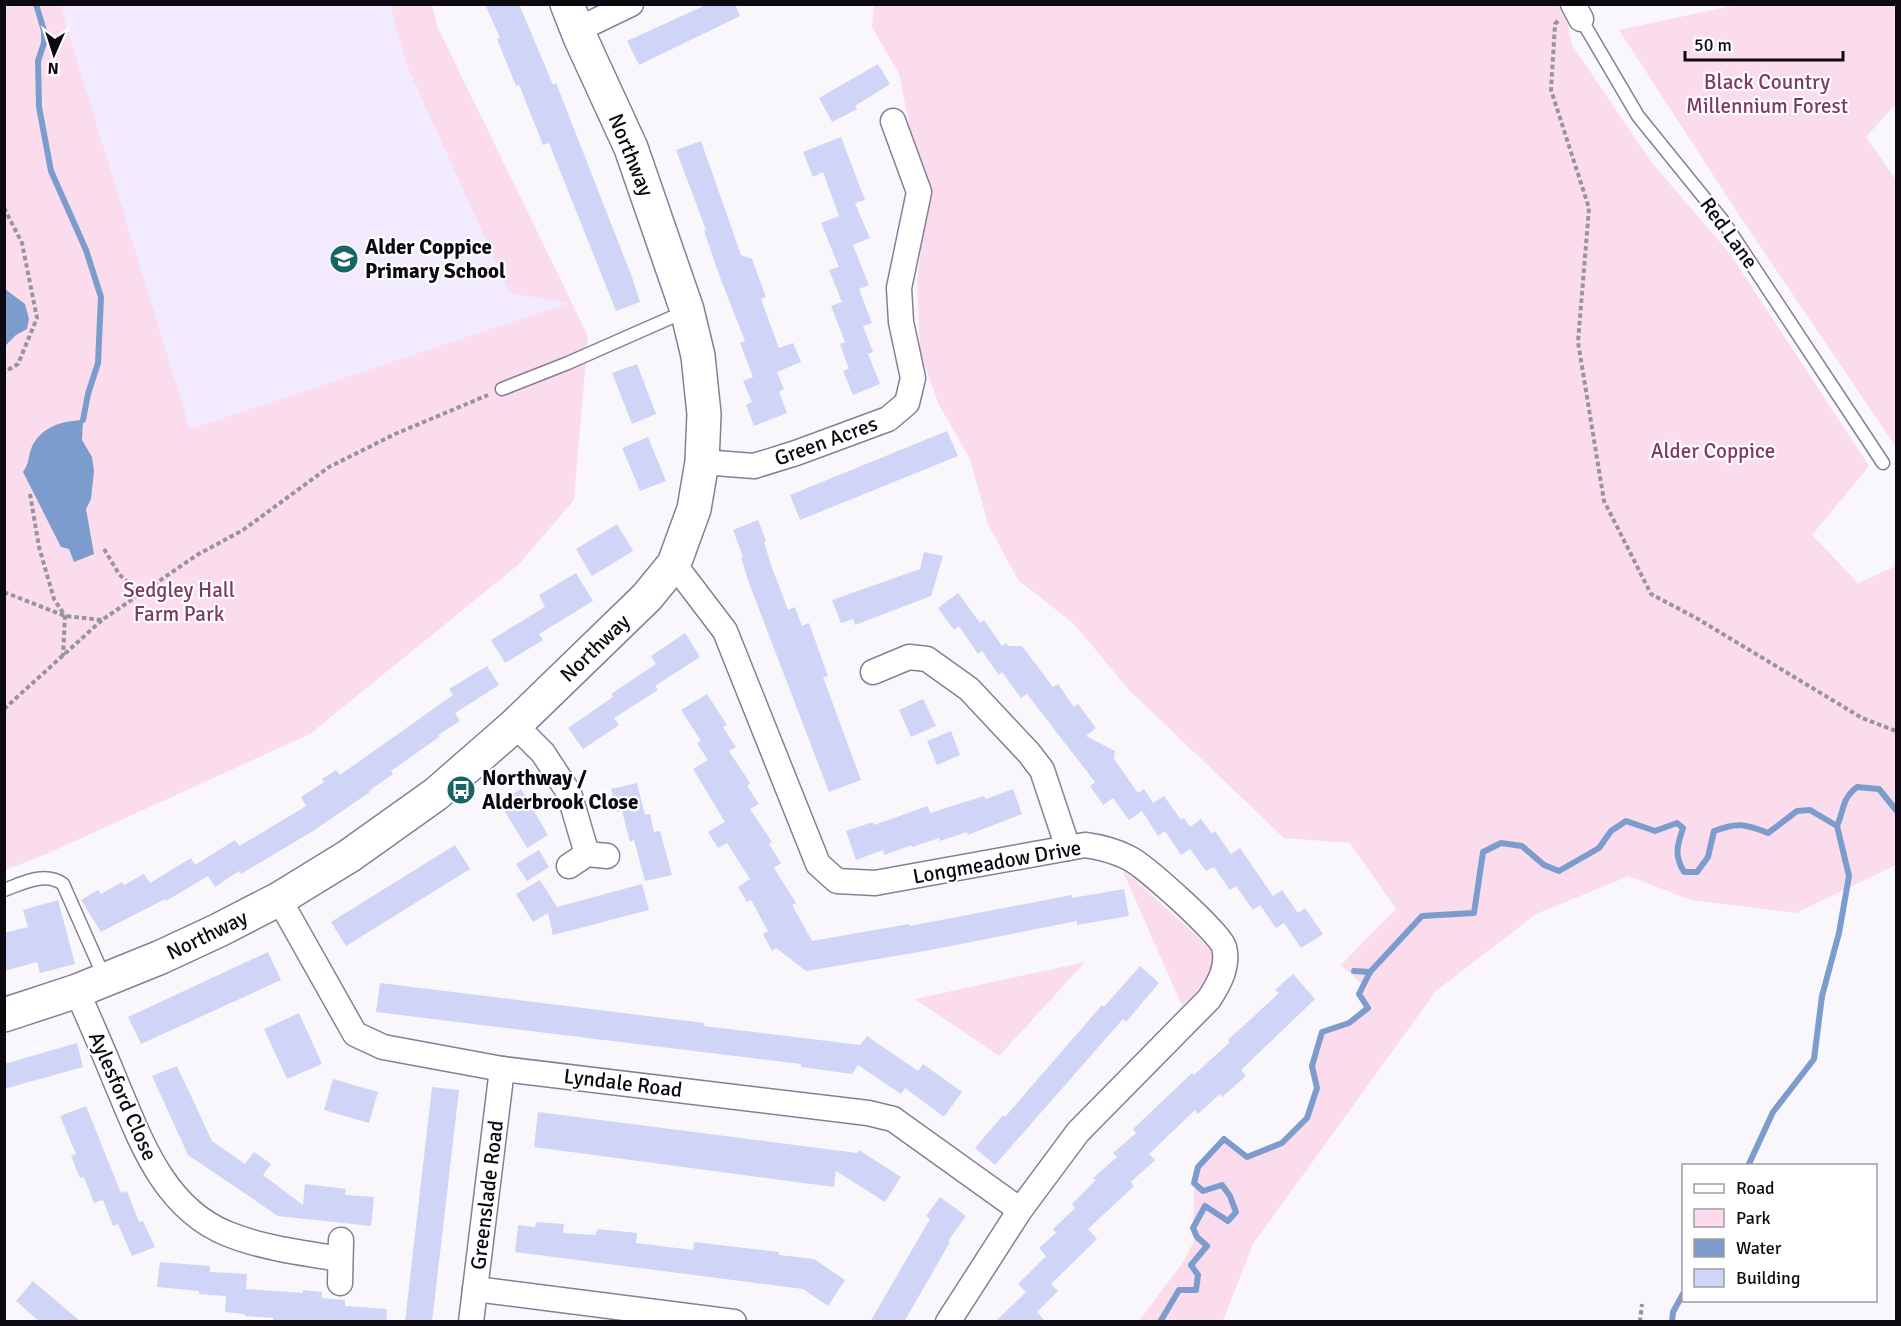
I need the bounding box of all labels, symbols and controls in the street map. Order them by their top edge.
north arrow [24,24,84,84]
scale bar [1685,24,1842,62]
text: 50 m [1694,34,1732,56]
text: N [47,58,59,78]
park label: Black Country Millennium Forest [1686,69,1848,119]
street label: Northway [603,110,659,200]
street label: Red Lane [1694,192,1764,274]
place label: Alder Coppice Primary School [365,234,506,284]
school or university icon: Alder Coppice Primary School [328,243,360,275]
street label: Green Acres [771,410,881,472]
park label: Alder Coppice [1651,438,1775,464]
park label: Sedgley Hall Farm Park [123,577,235,627]
street label: Northway [555,608,635,688]
place label: Northway / Alderbrook Close [482,765,638,815]
bus stop icon: Northway / Alderbrook Close [445,774,477,806]
street label: Longmeadow Drive [911,834,1083,890]
street label: Northway [162,904,252,966]
street label: Aylesford Close [83,1028,163,1164]
street label: Lyndale Road [562,1063,684,1103]
street label: Greenslade Road [465,1119,509,1271]
legend [1682,1164,1877,1302]
text: Road [1736,1177,1775,1199]
text: Park [1736,1207,1771,1229]
text: Water [1736,1237,1782,1259]
text: Building [1736,1267,1800,1289]

